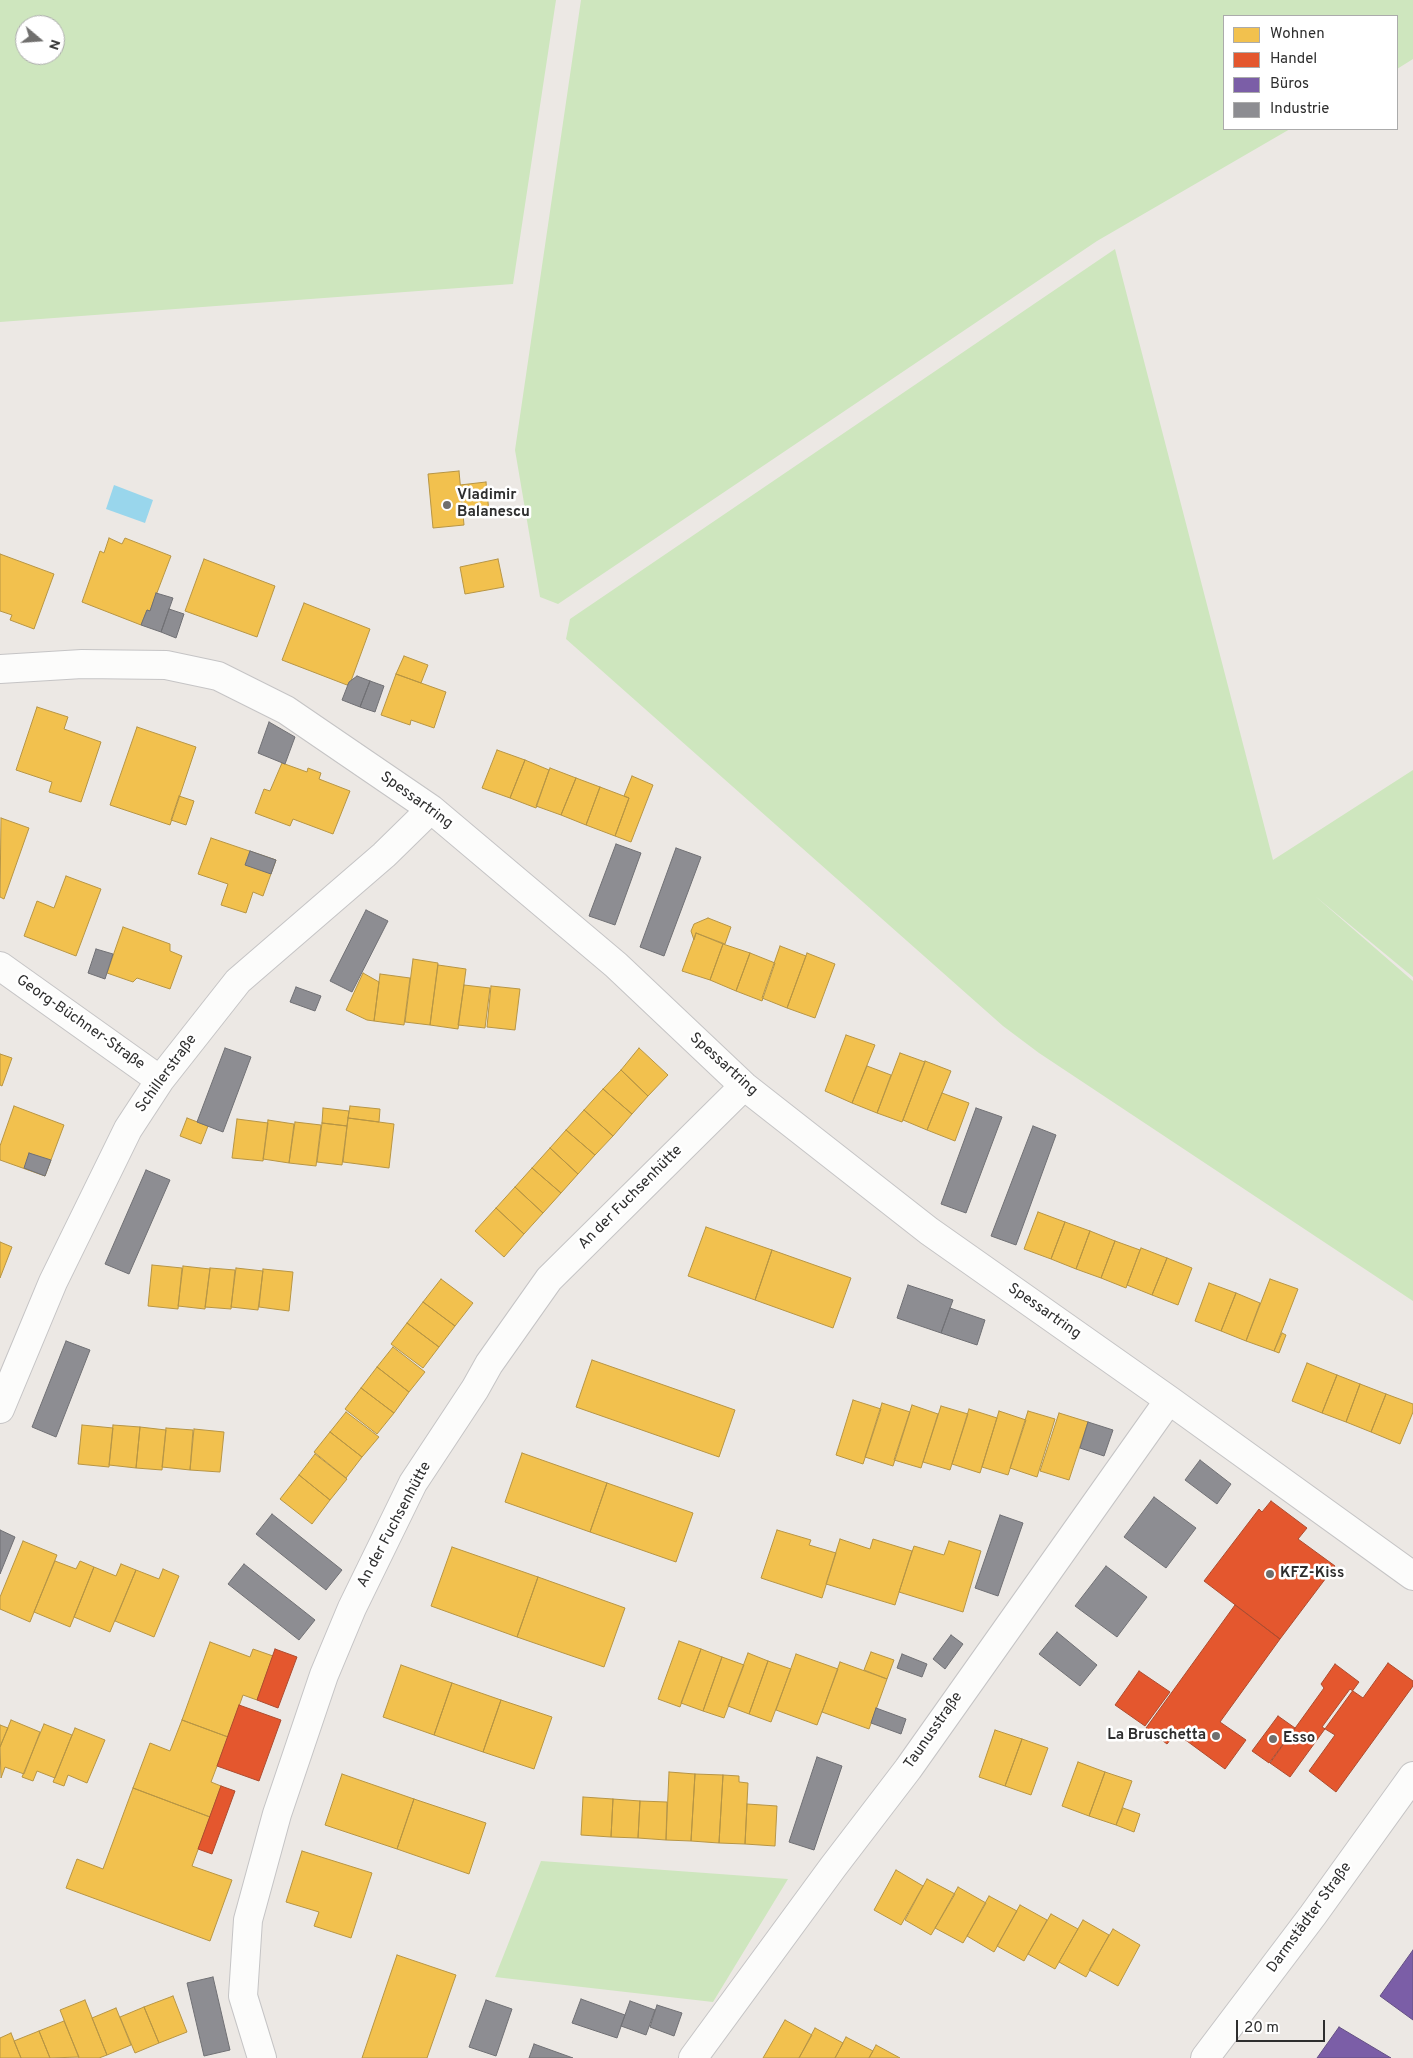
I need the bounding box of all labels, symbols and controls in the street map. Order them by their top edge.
north arrow [15,15,65,65]
legend [1223,15,1398,130]
text: Wohnen [1270,25,1325,44]
text: N [44,37,63,52]
text: Handel [1270,50,1317,69]
text: Büros [1270,75,1309,94]
text: Industrie [1270,100,1329,119]
place label: Vladimir Balanescu [457,487,530,522]
marker: Vladimir Balanescu [441,499,453,511]
street label: Spessartring [376,769,456,833]
street label: Georg-Büchner-Straße [12,972,148,1074]
street label: Spessartring [685,1030,761,1100]
street label: Schillerstraße [133,1032,201,1116]
street label: An der Fuchsenhütte [575,1142,687,1254]
street label: Spessartring [1004,1280,1084,1344]
street label: An der Fuchsenhütte [354,1459,436,1591]
place label: KFZ-Kiss [1280,1565,1344,1583]
marker: KFZ-Kiss [1264,1568,1276,1580]
street label: Taunusstraße [901,1689,967,1773]
place label: La Bruschetta [1107,1727,1206,1745]
marker: La Bruschetta [1210,1730,1222,1742]
place label: Esso [1283,1730,1315,1748]
marker: Esso [1267,1733,1279,1745]
street label: Darmstädter Straße [1264,1859,1356,1977]
scale bar [1238,2010,1327,2042]
text: 20 m [1244,2019,1279,2038]

